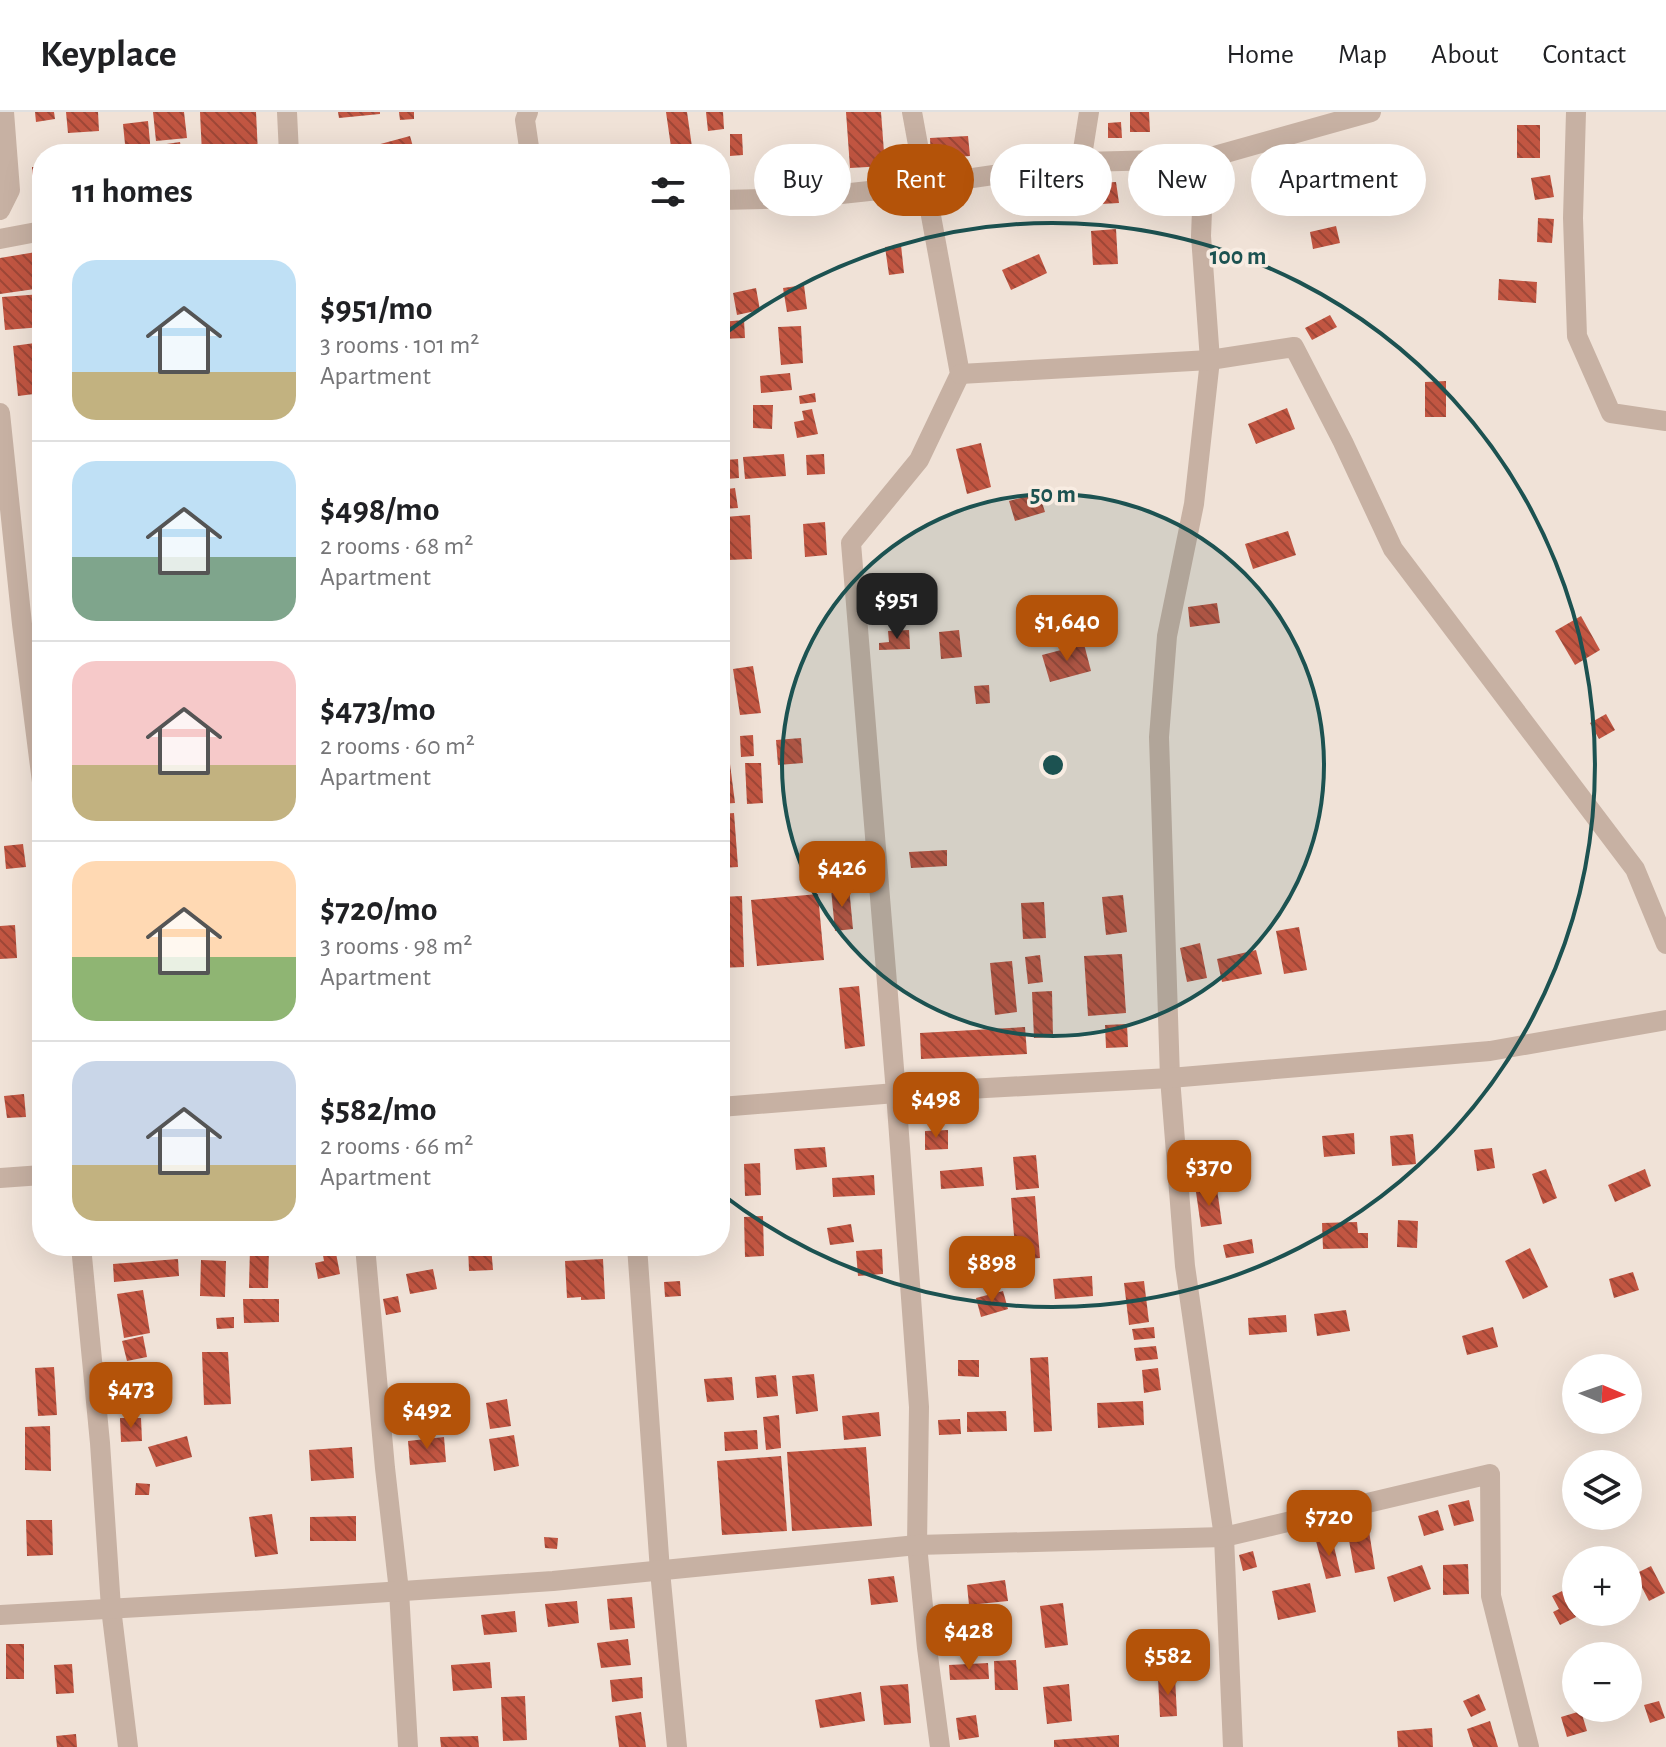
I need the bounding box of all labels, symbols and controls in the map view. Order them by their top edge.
text: Keyplace [40,36,177,74]
text: Home [1227,41,1294,69]
text: Map [1338,41,1387,69]
text: About [1431,41,1499,69]
text: Contact [1543,41,1626,69]
chip: Buy [754,144,851,216]
chip: Rent [867,144,974,216]
chip: Filters [990,144,1112,216]
chip: New [1128,144,1235,216]
chip: Apartment [1251,144,1426,216]
icon: filters [646,170,690,214]
text: 11 homes [72,175,193,209]
text: 100 m [1210,245,1266,269]
icon: home [136,292,232,388]
text: $951/mo [320,292,433,326]
text: 3 rooms · 101 m² [320,332,479,358]
text: Apartment [320,363,431,389]
text: 50 m [1030,483,1076,507]
icon: home [136,493,232,589]
text: $498/mo [320,493,439,527]
text: 2 rooms · 68 m² [320,533,473,559]
text: Apartment [320,564,431,590]
pin: $951 [850,573,944,641]
text: $951 [875,586,919,612]
pin: $1,640 [1002,595,1132,663]
text: $1,640 [1034,608,1100,634]
icon: home [136,693,232,789]
text: $473/mo [320,693,436,727]
text: 2 rooms · 60 m² [320,733,475,759]
centre of rings [1039,751,1067,779]
text: Apartment [320,764,431,790]
pin: $426 [795,841,889,909]
text: $426 [817,854,867,880]
icon: home [136,893,232,989]
text: $720/mo [320,893,438,927]
text: 3 rooms · 98 m² [320,933,472,959]
text: Apartment [320,964,431,990]
pin: $498 [889,1072,983,1140]
text: $498 [911,1085,961,1111]
icon: home [136,1093,232,1189]
text: $582/mo [320,1093,437,1127]
text: 2 rooms · 66 m² [320,1133,473,1159]
pin: $370 [1162,1140,1256,1208]
text: $370 [1185,1153,1233,1179]
text: Apartment [320,1164,431,1190]
pin: $898 [945,1236,1039,1304]
text: $898 [967,1249,1017,1275]
north arrow [1562,1354,1642,1434]
map controls [1562,1354,1642,1722]
pin: $473 [84,1362,178,1430]
text: $473 [107,1375,155,1401]
pin: $492 [380,1383,474,1451]
text: $492 [402,1396,452,1422]
button: layers [1562,1450,1642,1530]
pin: $720 [1282,1490,1376,1558]
text: $720 [1305,1503,1353,1529]
button: + [1562,1546,1642,1626]
pin: $428 [922,1604,1016,1672]
text: $428 [944,1617,994,1643]
pin: $582 [1121,1629,1215,1697]
text: $582 [1144,1642,1192,1668]
button: − [1562,1642,1642,1722]

